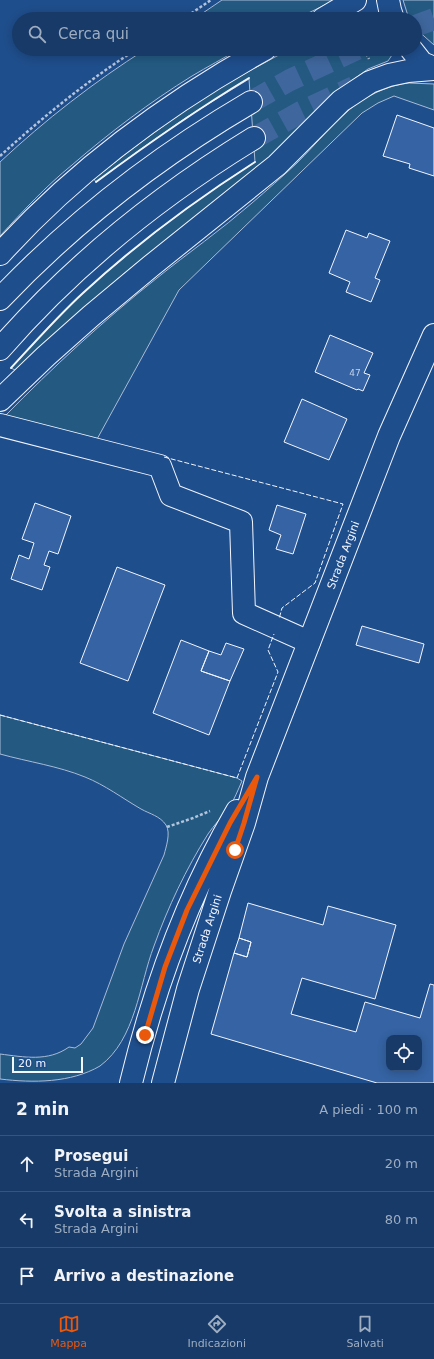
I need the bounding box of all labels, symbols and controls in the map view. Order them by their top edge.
search box [12,12,422,56]
icon: search [26,23,48,45]
text: Cerca qui [58,25,129,43]
house number: 47 [349,368,361,378]
street label: Strada Argini [325,519,362,591]
route start [226,841,244,859]
street label: Strada Argini [190,893,225,965]
route end [136,1026,154,1044]
map controls [386,1035,422,1071]
button: locate [386,1035,422,1071]
scale bar [12,1055,83,1074]
text: 20 m [18,1057,46,1070]
text: 2 min [16,1099,69,1119]
text: A piedi · 100 m [319,1102,418,1117]
text: Prosegui [54,1147,128,1165]
icon: ahead [16,1153,38,1175]
text: 20 m [385,1156,418,1171]
text: Strada Argini [54,1165,139,1180]
text: Svolta a sinistra [54,1203,191,1221]
icon: left [16,1209,38,1231]
text: 80 m [385,1212,418,1227]
text: Strada Argini [54,1221,139,1236]
icon: arrive [16,1265,38,1287]
text: Arrivo a destinazione [54,1267,234,1285]
tab: Mappa [50,1313,87,1350]
tab: Indicazioni [187,1313,246,1350]
tab: Salvati [346,1313,384,1350]

